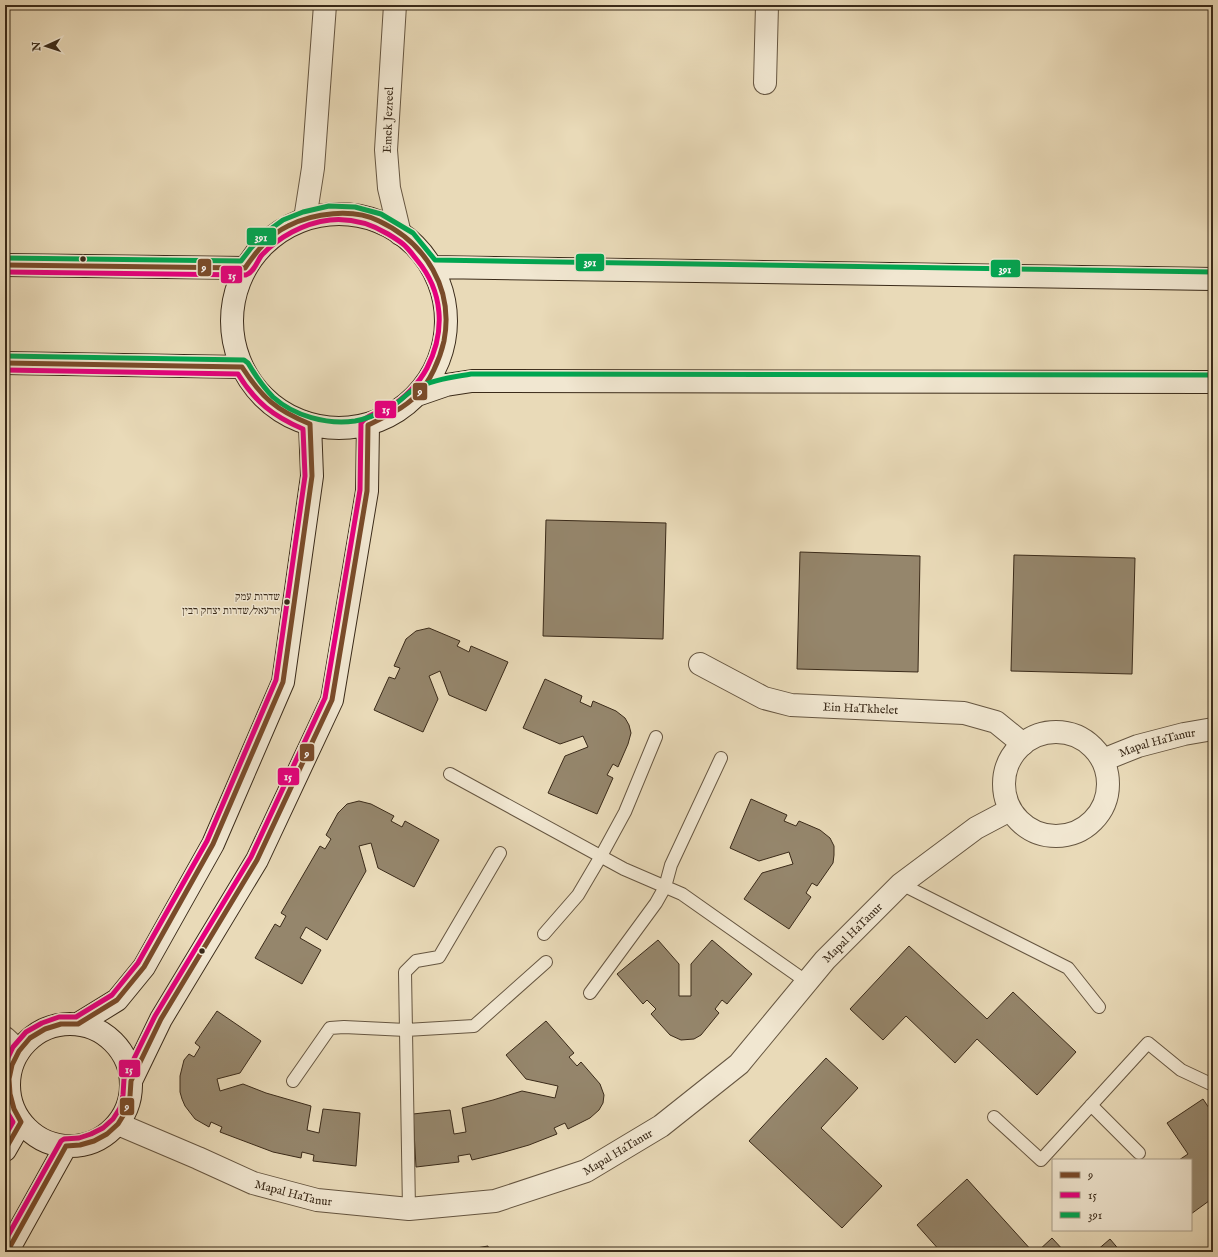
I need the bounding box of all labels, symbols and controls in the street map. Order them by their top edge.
north arrow [26,26,66,66]
text: N [30,41,44,53]
street label: Emek Jezreel [380,86,398,154]
line badge: 391 [246,227,277,246]
text: 391 [255,231,267,245]
line badge: 391 [575,253,605,272]
unlabelled marker [78,254,88,264]
text: 391 [584,256,596,270]
line badge: 9 [197,258,212,277]
line badge: 391 [990,259,1021,278]
text: 9 [201,261,207,275]
text: 391 [999,263,1011,277]
line badge: 15 [220,265,243,284]
text: 15 [228,269,236,283]
line badge: 9 [412,382,428,401]
text: 9 [417,385,423,399]
line badge: 15 [374,400,397,419]
text: 15 [382,403,390,417]
place label: שדרות עמק יזרעאל/שדרות יצחק רבין [182,590,280,618]
marker: שדרות עמק יזרעאל/שדרות יצחק רבין [282,597,292,607]
street label: Ein HaTkhelet [822,699,899,718]
street label: Mapal HaTanur [1117,725,1197,761]
line badge: 9 [299,743,315,762]
text: 9 [304,747,310,761]
line badge: 15 [277,767,300,786]
text: 15 [284,770,292,784]
street label: Mapal HaTanur [819,899,886,966]
unlabelled marker [197,946,207,956]
line badge: 15 [118,1059,141,1078]
text: 15 [125,1063,133,1077]
line badge: 9 [119,1097,135,1116]
text: 9 [124,1100,130,1114]
street label: Mapal HaTanur [580,1125,656,1179]
legend [1052,1159,1192,1231]
text: 9 [1087,1168,1093,1183]
street label: Mapal HaTanur [253,1177,333,1209]
text: 15 [1088,1188,1097,1203]
text: 391 [1088,1208,1102,1223]

